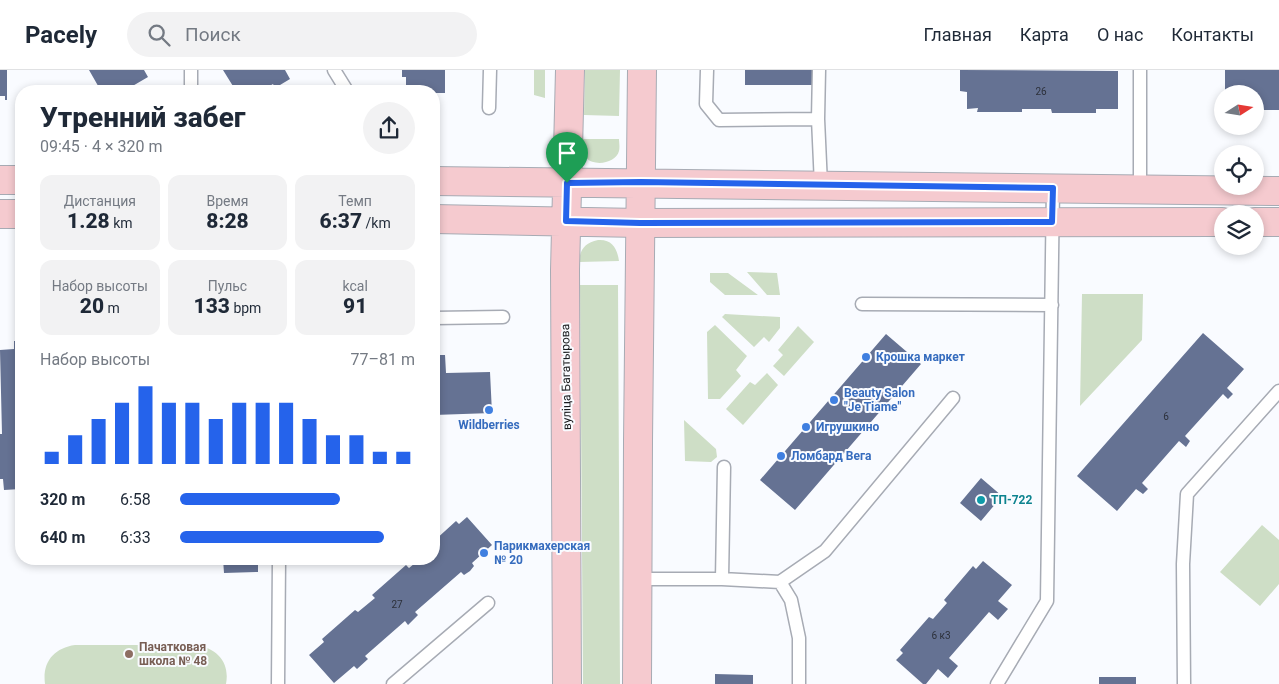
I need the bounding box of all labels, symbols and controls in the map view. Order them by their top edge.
search box [127,12,477,57]
text: Pacely [25,21,97,49]
icon: search [145,21,173,49]
text: Поиск [185,23,241,46]
text: Главная [923,24,992,45]
text: Карта [1020,24,1069,45]
text: О нас [1097,24,1143,45]
text: Контакты [1171,24,1254,45]
north arrow [1214,85,1264,135]
map controls [1214,85,1264,255]
house number: 26 [1035,86,1047,97]
text: Утренний забег [40,101,246,134]
button: share [363,102,415,154]
pin [546,132,588,183]
text: 09:45 · 4 × 320 m [40,137,162,156]
icon: arrive [553,139,581,167]
button: locate [1214,145,1264,195]
text: Дистанция [64,193,136,209]
text: Время [206,193,249,209]
text: Темп [338,193,372,209]
button: layers [1214,205,1264,255]
text: 1.28 [67,209,110,233]
text: 8:28 [206,209,249,233]
text: 6:37 [320,209,362,233]
text: km [110,215,133,231]
text: /km [362,215,391,231]
text: Набор высоты [52,278,148,294]
text: Пульс [208,278,247,294]
text: kcal [343,278,368,294]
text: 20 [80,294,104,318]
text: 133 [194,294,230,318]
text: 91 [343,294,367,318]
text: m [104,300,120,316]
text: bpm [230,300,261,316]
street label: вуліца Багатырова [558,324,574,430]
text: Набор высоты [40,350,150,369]
text: 77–81 m [351,350,415,369]
place label: Крошка маркет [876,350,965,364]
marker: Крошка маркет [860,351,872,363]
place label: Beauty Salon "Je Tiame" [844,386,915,414]
marker: Beauty Salon "Je Tiame" [828,394,840,406]
marker: Wildberries [483,404,495,416]
house number: 6 [1163,411,1169,422]
place label: Wildberries [458,418,520,432]
place label: Игрушкино [816,420,879,434]
marker: Игрушкино [800,421,812,433]
place label: Ломбард Вега [791,449,872,463]
marker: Ломбард Вега [775,450,787,462]
text: 320 m [40,490,85,509]
text: 6:58 [120,490,151,509]
place label: ТП-722 [991,493,1032,507]
marker: ТП-722 [975,494,987,506]
text: 640 m [40,528,85,547]
text: 6:33 [120,528,151,547]
place label: Парикмахерская № 20 [494,539,590,567]
marker: Парикмахерская № 20 [478,547,490,559]
house number: 27 [391,599,403,610]
house number: 6 к3 [931,630,951,641]
place label: Пачатковая школа № 48 [139,640,207,668]
marker: Пачатковая школа № 48 [123,648,135,660]

